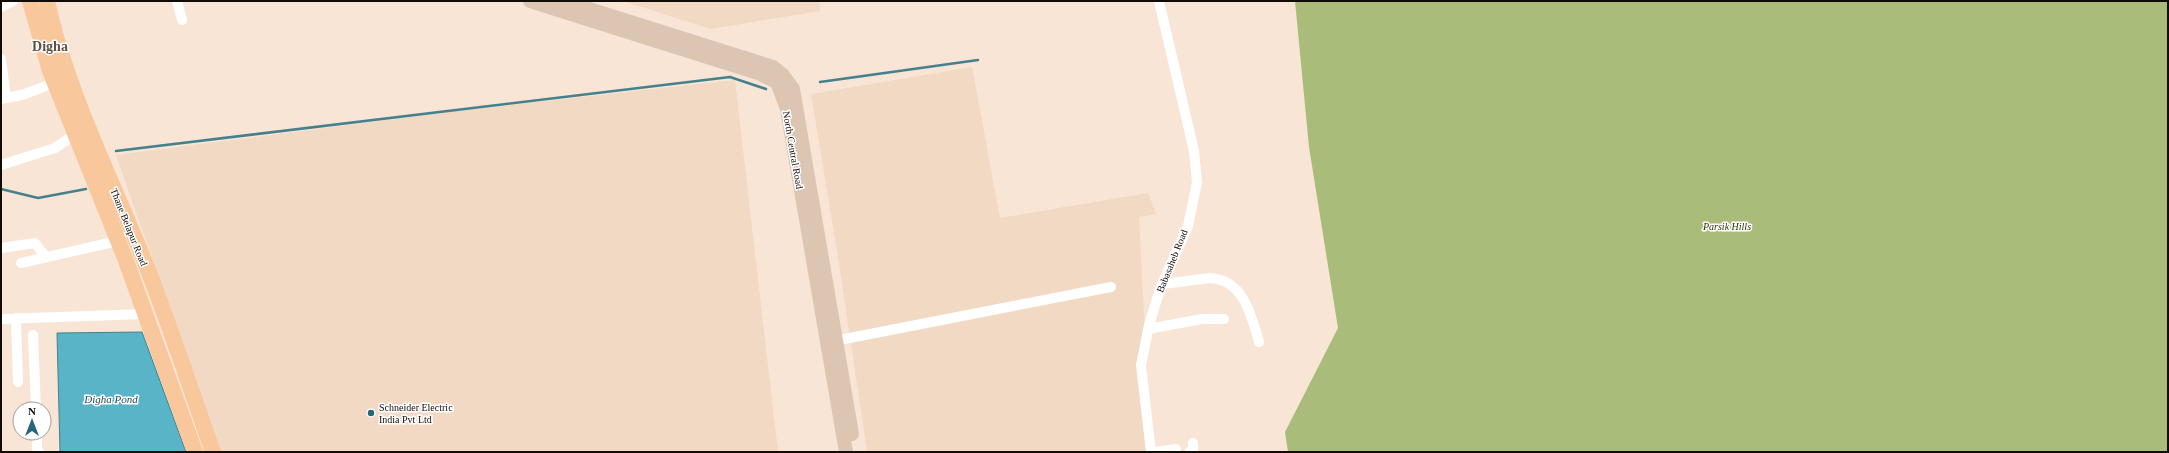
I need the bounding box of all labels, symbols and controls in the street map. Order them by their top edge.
district label: Digha [32,39,68,54]
street label: North Central Road [781,110,805,190]
street label: Thane Belapur Road [108,187,150,267]
park label: Parsik Hills [1702,221,1751,232]
street label: Babasaheb Road [1154,228,1190,294]
water label: Digha Pond [83,393,138,405]
north arrow [12,401,52,441]
place label: Schneider Electric India Pvt Ltd [379,402,453,425]
text: N [28,405,36,417]
marker: Schneider Electric India Pvt Ltd [366,408,376,418]

